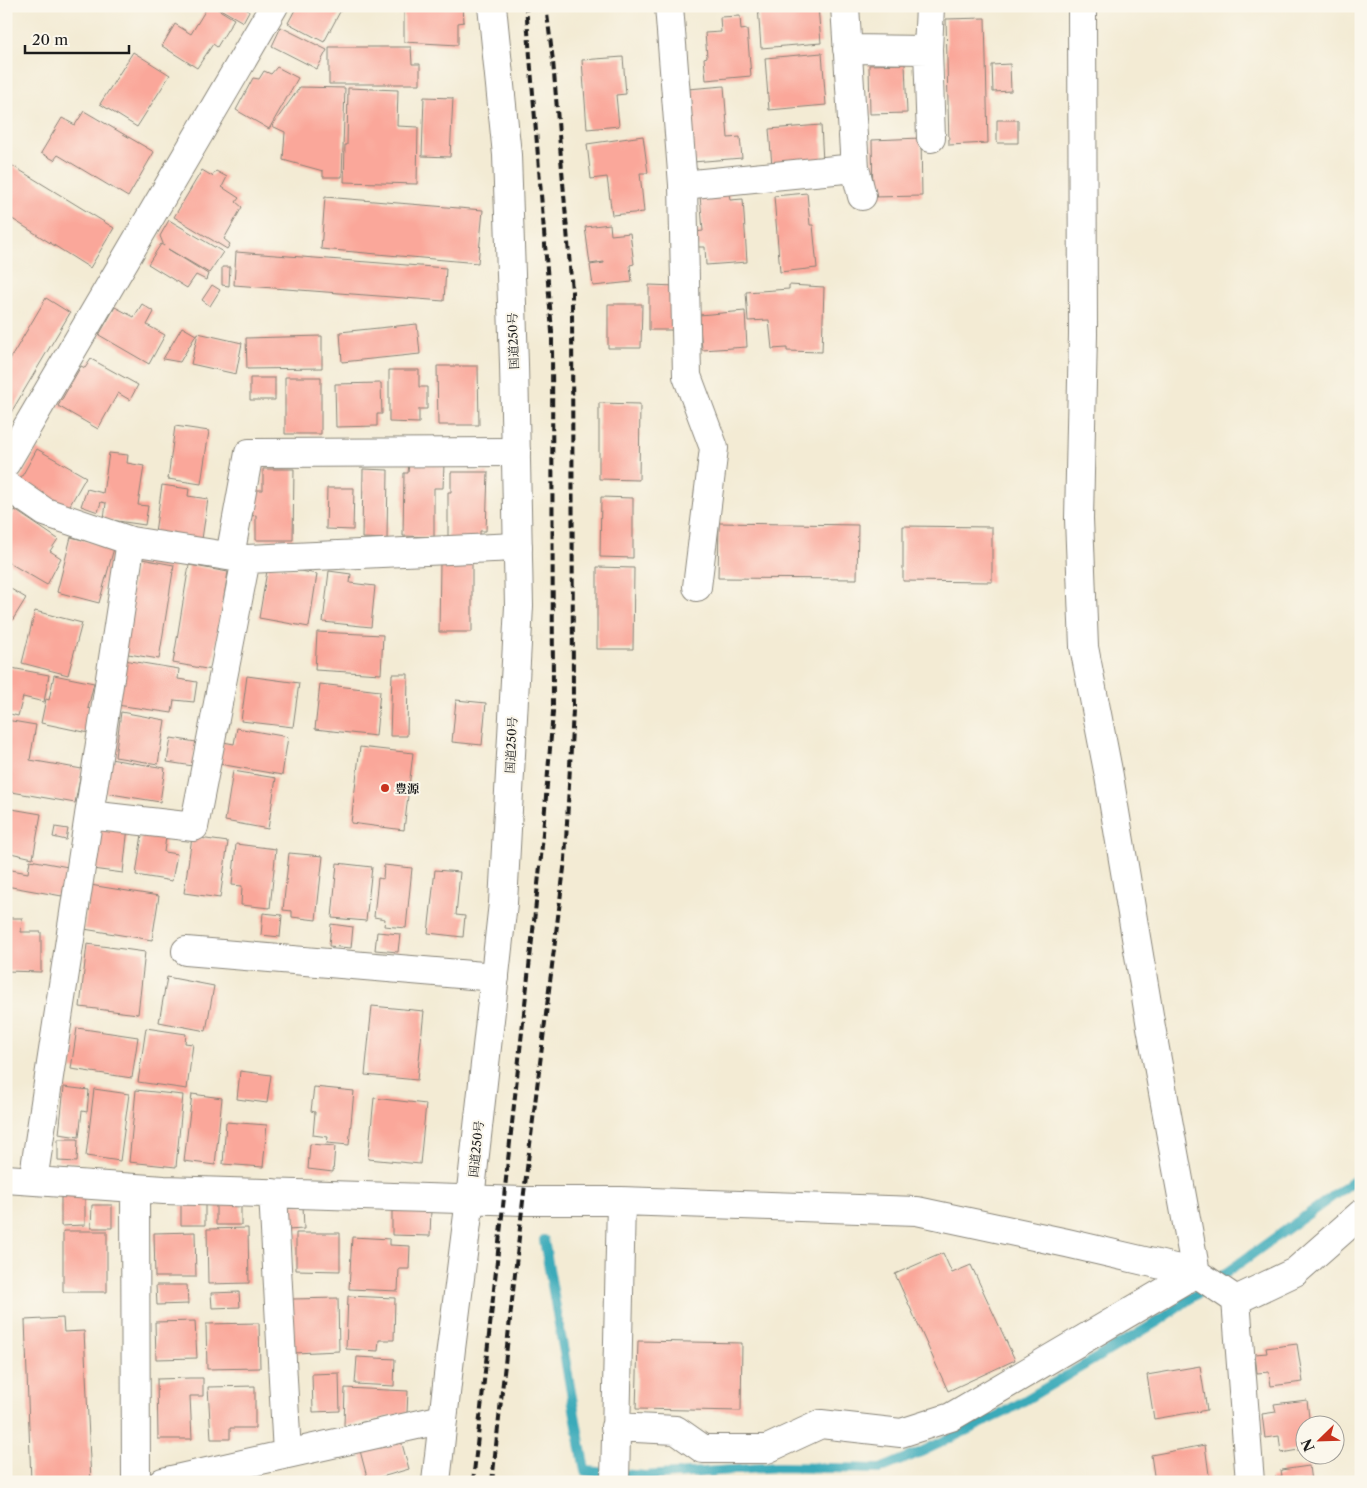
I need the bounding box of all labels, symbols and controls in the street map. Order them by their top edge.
scale bar [25,22,129,54]
text: 20 m [32,30,68,49]
street label: 国道250号 [505,312,521,370]
street label: 国道250号 [502,716,520,774]
place label: 豊源 [395,781,419,796]
marker: 豊源 [379,782,391,794]
street label: 国道250号 [466,1120,486,1178]
north arrow [1294,1416,1344,1466]
text: N [1297,1436,1319,1454]

